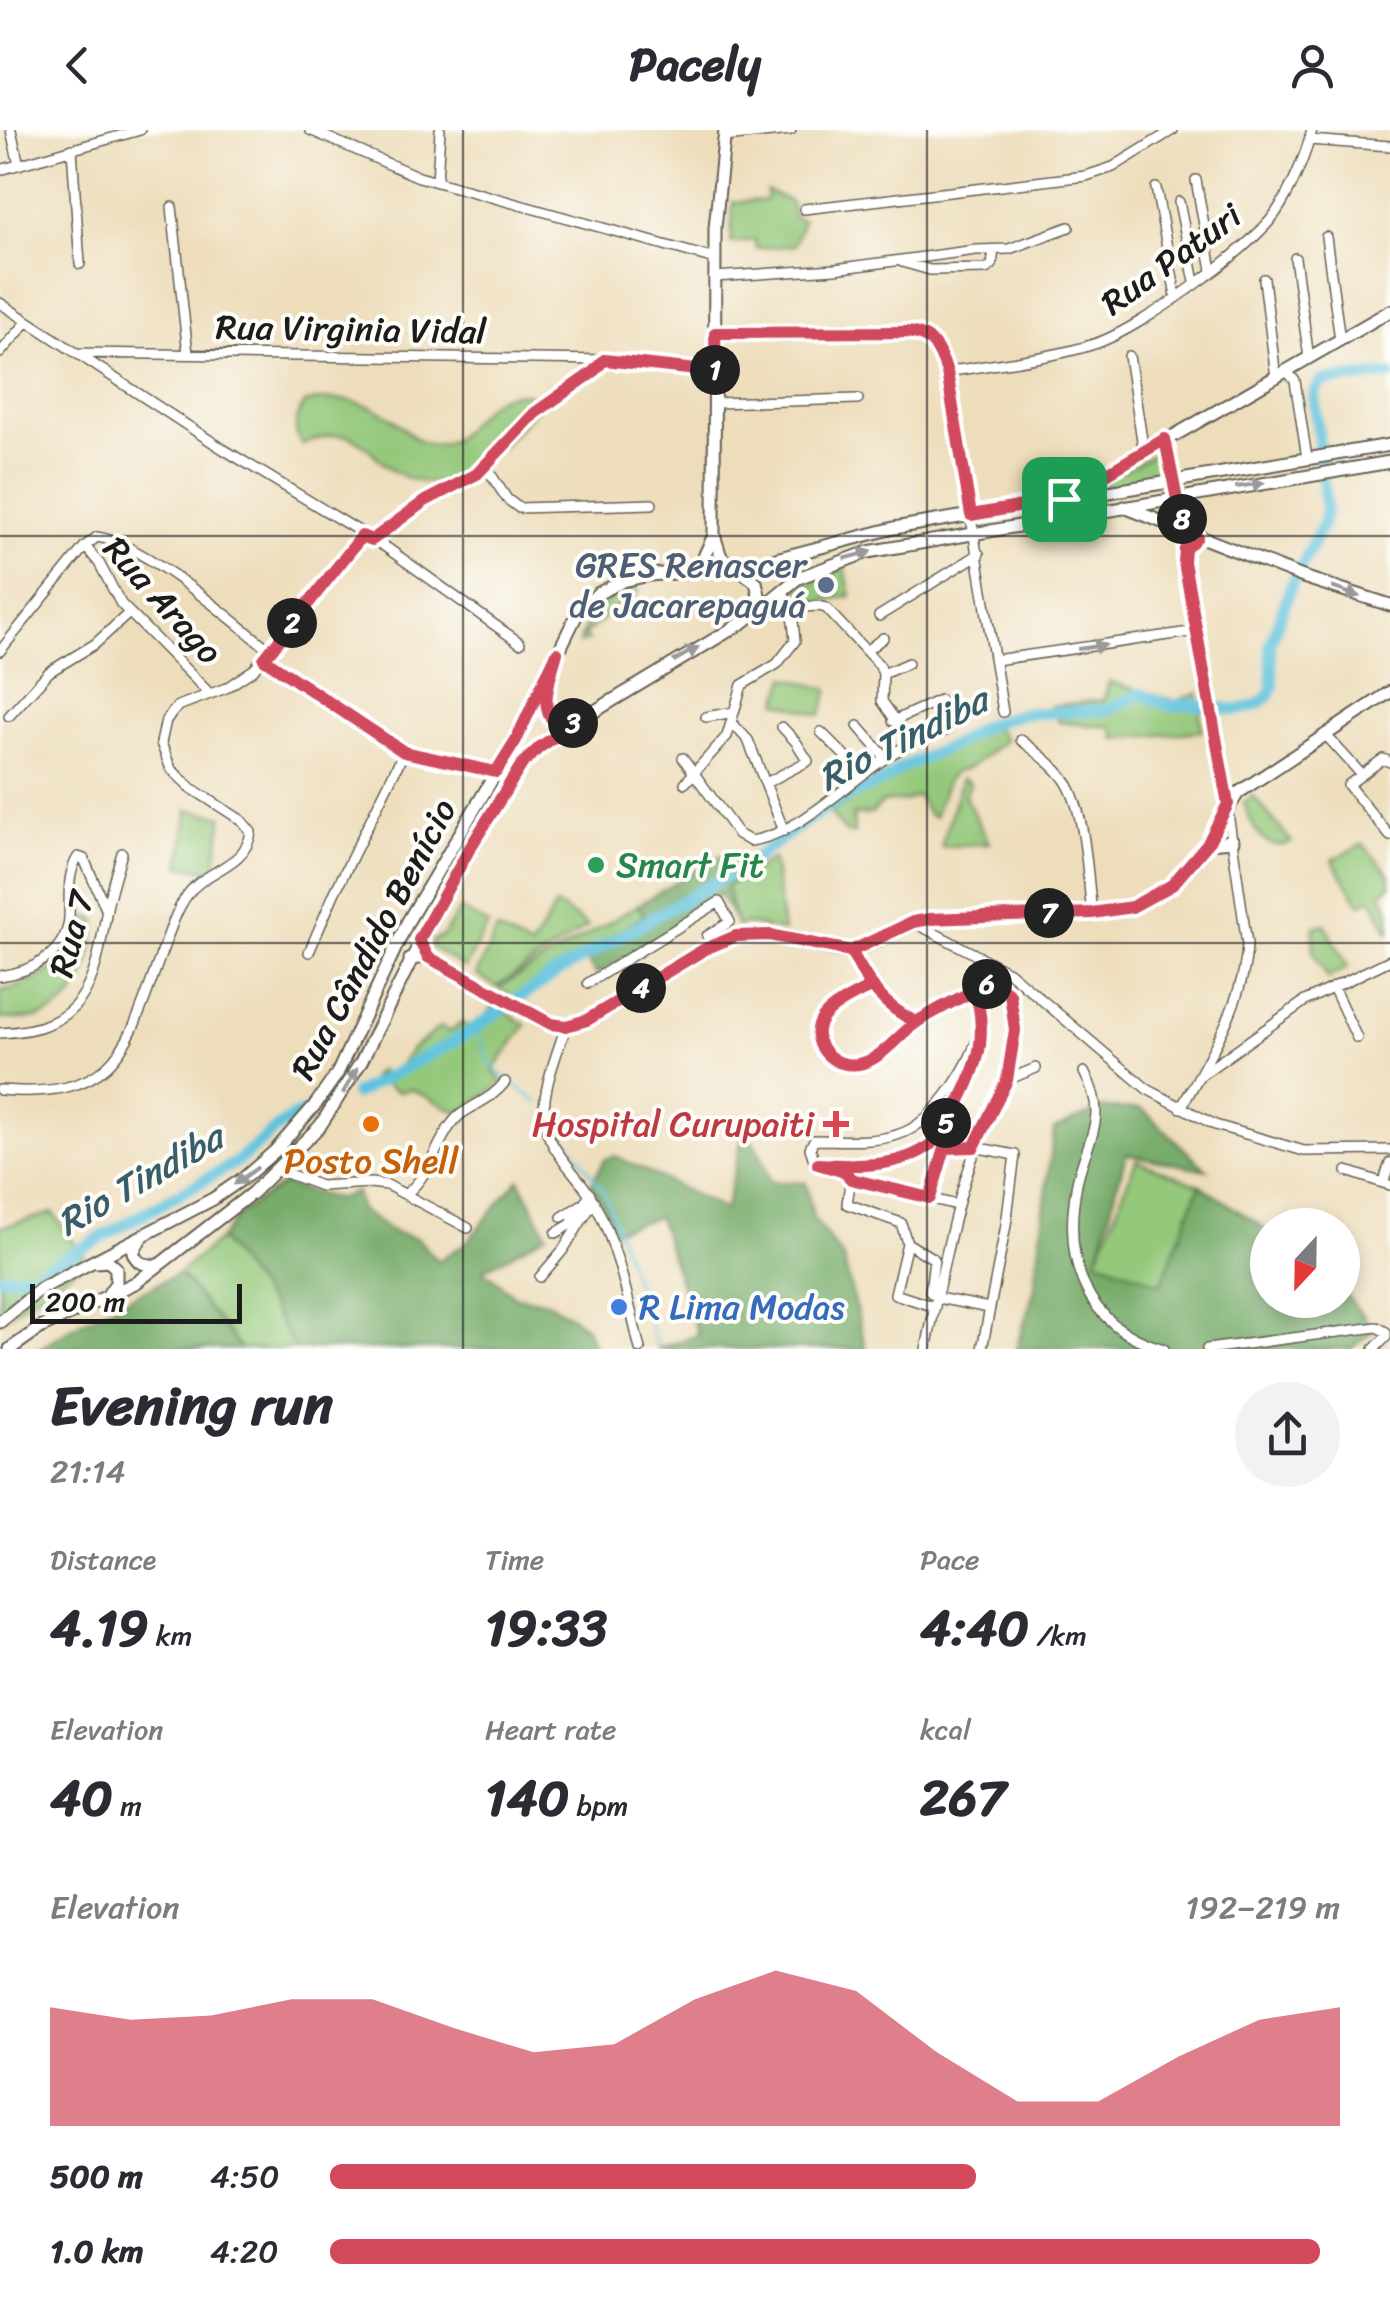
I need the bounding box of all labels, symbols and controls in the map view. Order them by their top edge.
text: Pacely [629,25,761,105]
icon: back [50,38,105,93]
icon: person [1285,38,1340,93]
street label: Rua Paturi [1087,185,1256,332]
street label: Rua Virginia Vidal [215,296,488,362]
pin: 1 [690,345,740,395]
text: 1 [709,345,721,394]
pin [1022,457,1107,542]
icon: arrive [1037,472,1092,527]
one-way arrow [1235,476,1266,492]
pin: 8 [1157,494,1207,544]
text: 8 [1174,494,1190,543]
street label: Rua Arago [87,521,239,679]
place label: GRES Renascer de Jacarepaguá [569,534,809,636]
one-way arrow [843,547,874,562]
marker: GRES Renascer de Jacarepaguá [815,574,837,596]
one-way arrow [1331,586,1361,601]
pin: 2 [267,598,317,648]
text: 2 [284,598,300,647]
one-way arrow [1077,638,1108,654]
one-way arrow [672,646,701,663]
water label: Rio Tindiba [806,665,1004,811]
pin: 3 [548,698,598,748]
text: 3 [565,698,581,747]
street label: Rua Cândido Benício [272,787,474,1091]
place label: Smart Fit [616,834,764,896]
marker: Smart Fit [585,854,607,876]
street label: Rua 7 [30,882,113,984]
pin: 7 [1024,888,1074,938]
text: 7 [1041,888,1057,937]
pin: 6 [962,959,1012,1009]
text: 6 [979,959,995,1008]
pin: 4 [616,963,666,1013]
text: 4 [632,963,650,1012]
one-way arrow [340,1067,358,1095]
place label: Hospital Curupaiti [532,1093,815,1155]
pin: 5 [921,1098,971,1148]
text: 5 [937,1098,955,1147]
water label: Rio Tindiba [44,1103,241,1255]
marker: Hospital Curupaiti [823,1111,849,1137]
marker: Posto Shell [360,1113,382,1135]
place label: Posto Shell [284,1130,459,1192]
one-way arrow [233,1165,259,1185]
north arrow [1250,1208,1360,1318]
map controls [1250,1208,1360,1318]
place label: R Lima Modas [639,1276,845,1338]
text: 200 m [45,1277,125,1326]
scale bar [30,1279,242,1324]
marker: R Lima Modas [608,1296,630,1318]
text: Evening run [50,1357,333,1454]
button: share [1235,1382,1340,1487]
text: 21:14 [50,1443,126,1500]
text: Distance [50,1535,156,1584]
text: Time [485,1535,544,1584]
text: Pace [920,1535,979,1584]
text: 4.19 [50,1584,149,1673]
text: 19:33 [485,1584,607,1673]
text: 4:40 [920,1584,1029,1673]
text: km [149,1611,192,1660]
text: /km [1029,1611,1087,1660]
text: Elevation [50,1705,163,1754]
text: Heart rate [485,1705,616,1754]
text: kcal [920,1705,971,1754]
text: 40 [50,1754,113,1843]
text: 140 [485,1754,569,1843]
text: 267 [920,1754,1006,1843]
text: m [113,1781,142,1830]
text: bpm [569,1781,628,1830]
text: Elevation [50,1879,180,1936]
text: 192–219 m [1185,1879,1340,1936]
text: 500 m [50,2148,143,2205]
text: 4:50 [210,2148,279,2205]
text: 1.0 km [50,2223,144,2280]
text: 4:20 [210,2223,278,2280]

